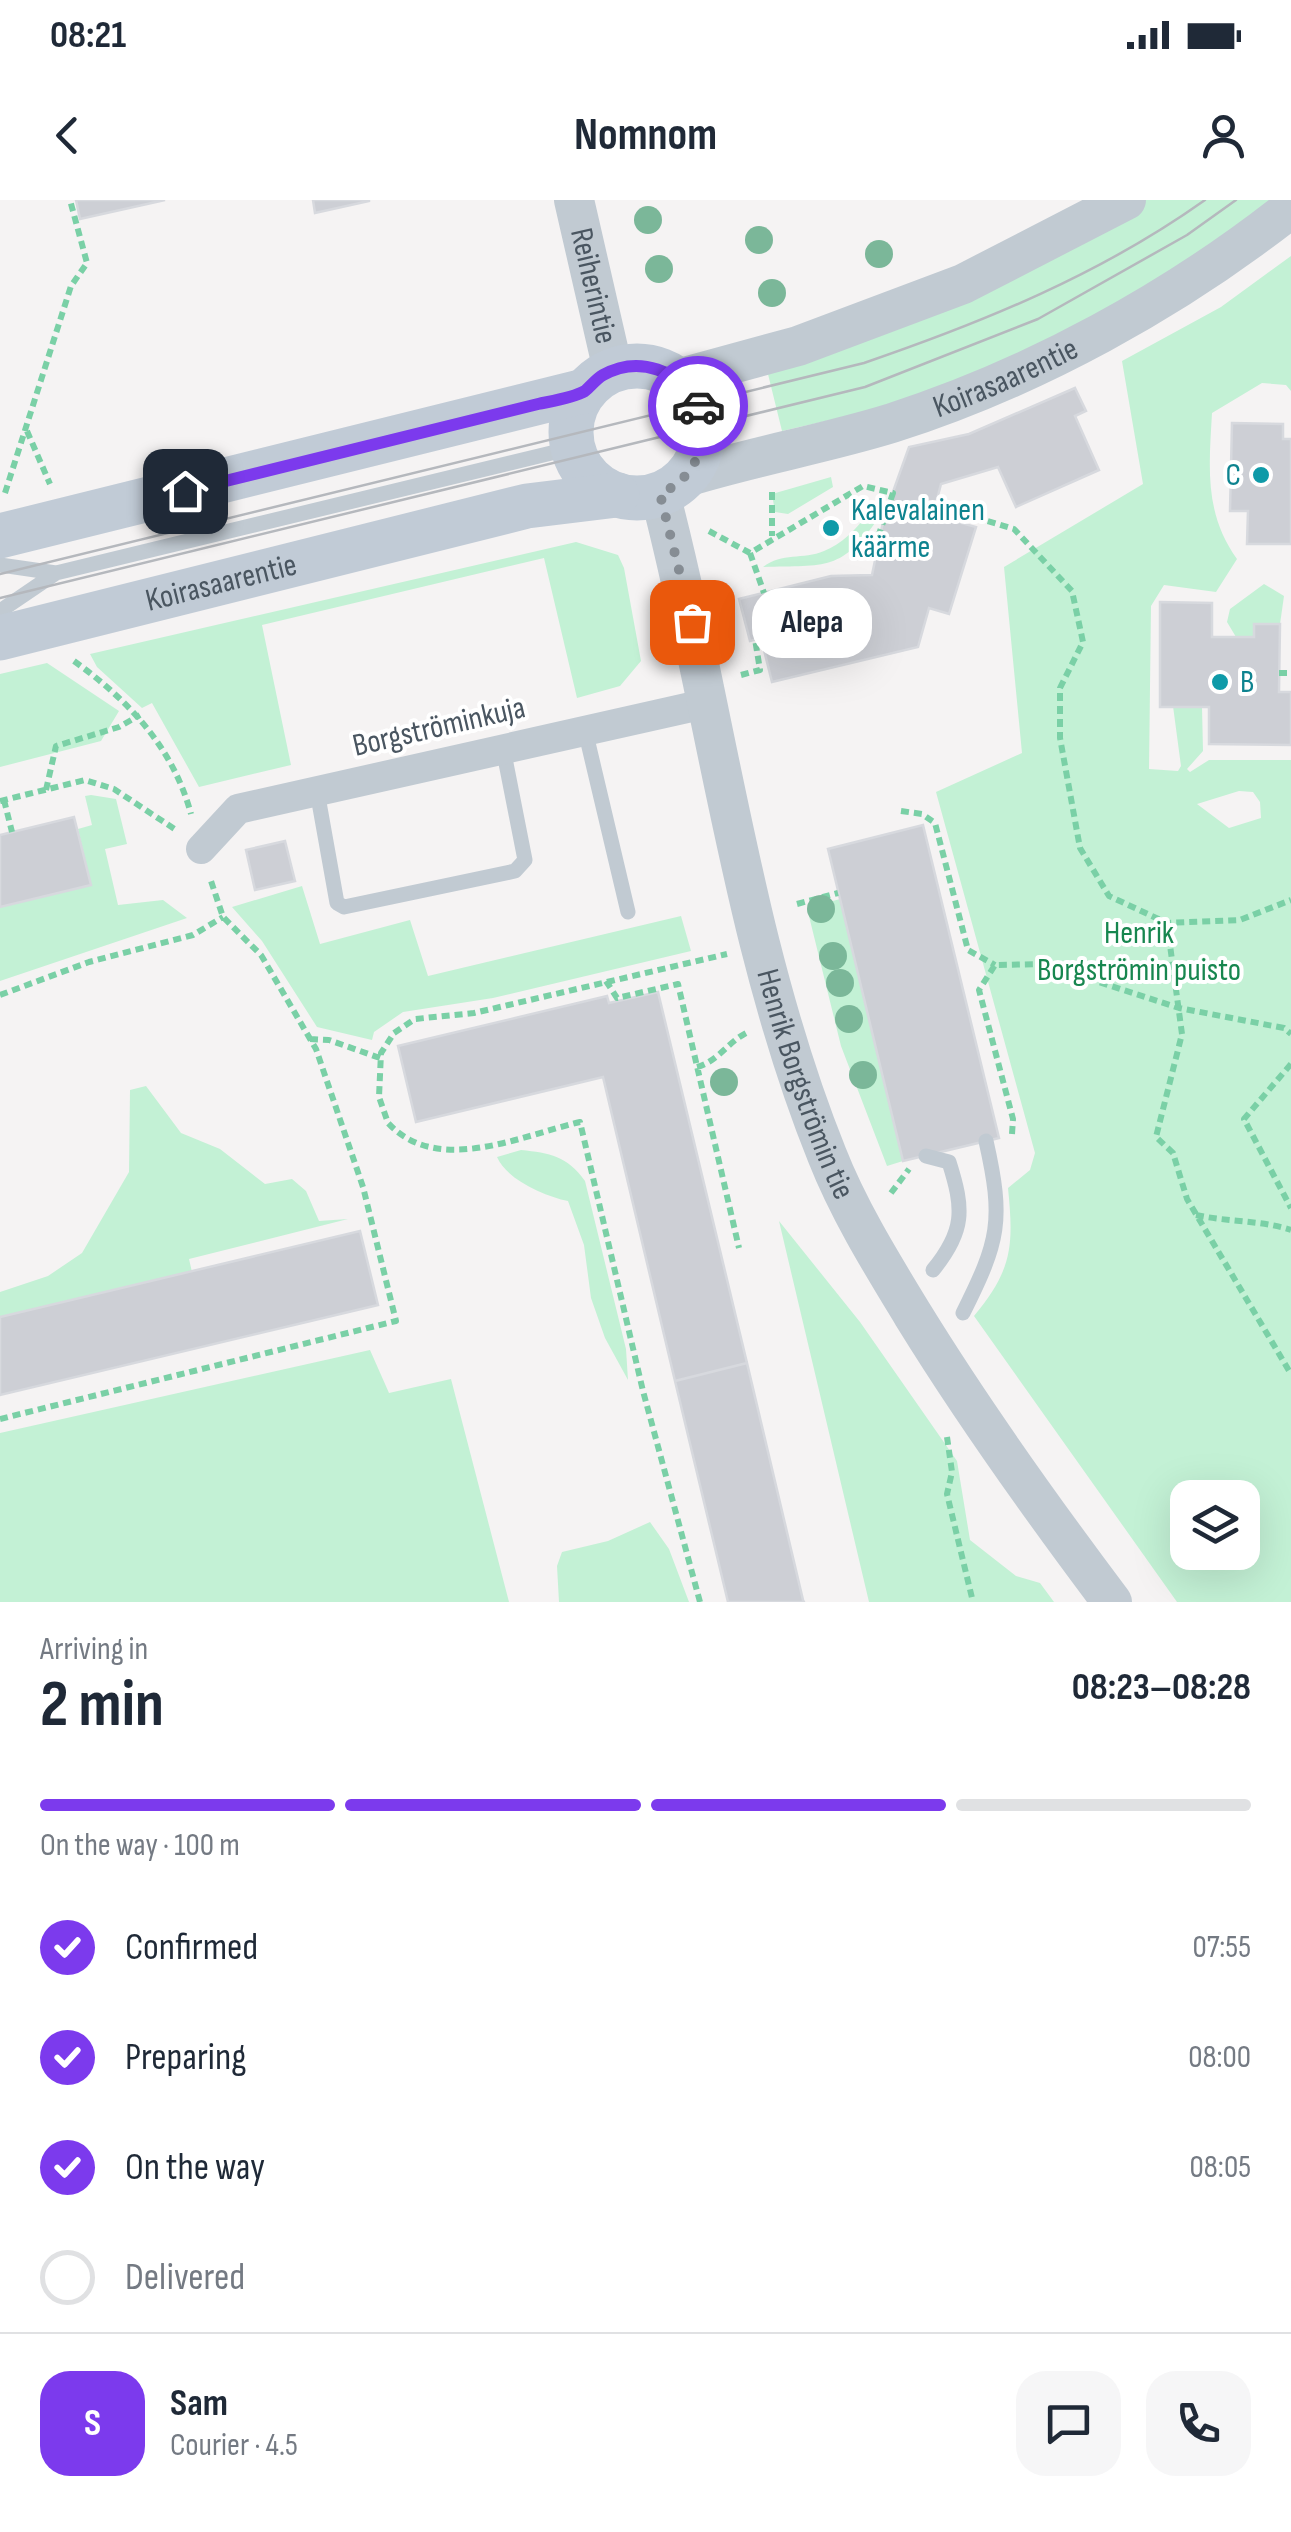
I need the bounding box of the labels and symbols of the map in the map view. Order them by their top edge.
street label: Reiherintie [562,224,626,347]
street label: Koirasaarentie [928,329,1084,427]
courier [648,356,748,456]
pin [143,449,228,534]
place label: C [1225,456,1241,495]
marker: C [1250,464,1272,486]
place label: Kalevalainen käärme [851,491,985,567]
marker: Kalevalainen käärme [820,517,842,539]
street label: Koirasaarentie [142,545,301,620]
pin [650,580,735,665]
callout: Alepa [752,587,872,657]
place label: B [1240,663,1254,702]
marker: B [1209,671,1231,693]
street label: Borgströminkuja [349,688,529,766]
park label: Henrik Borgströmin puisto [1037,914,1241,990]
street label: Henrik Borgströmin tie [748,965,863,1205]

